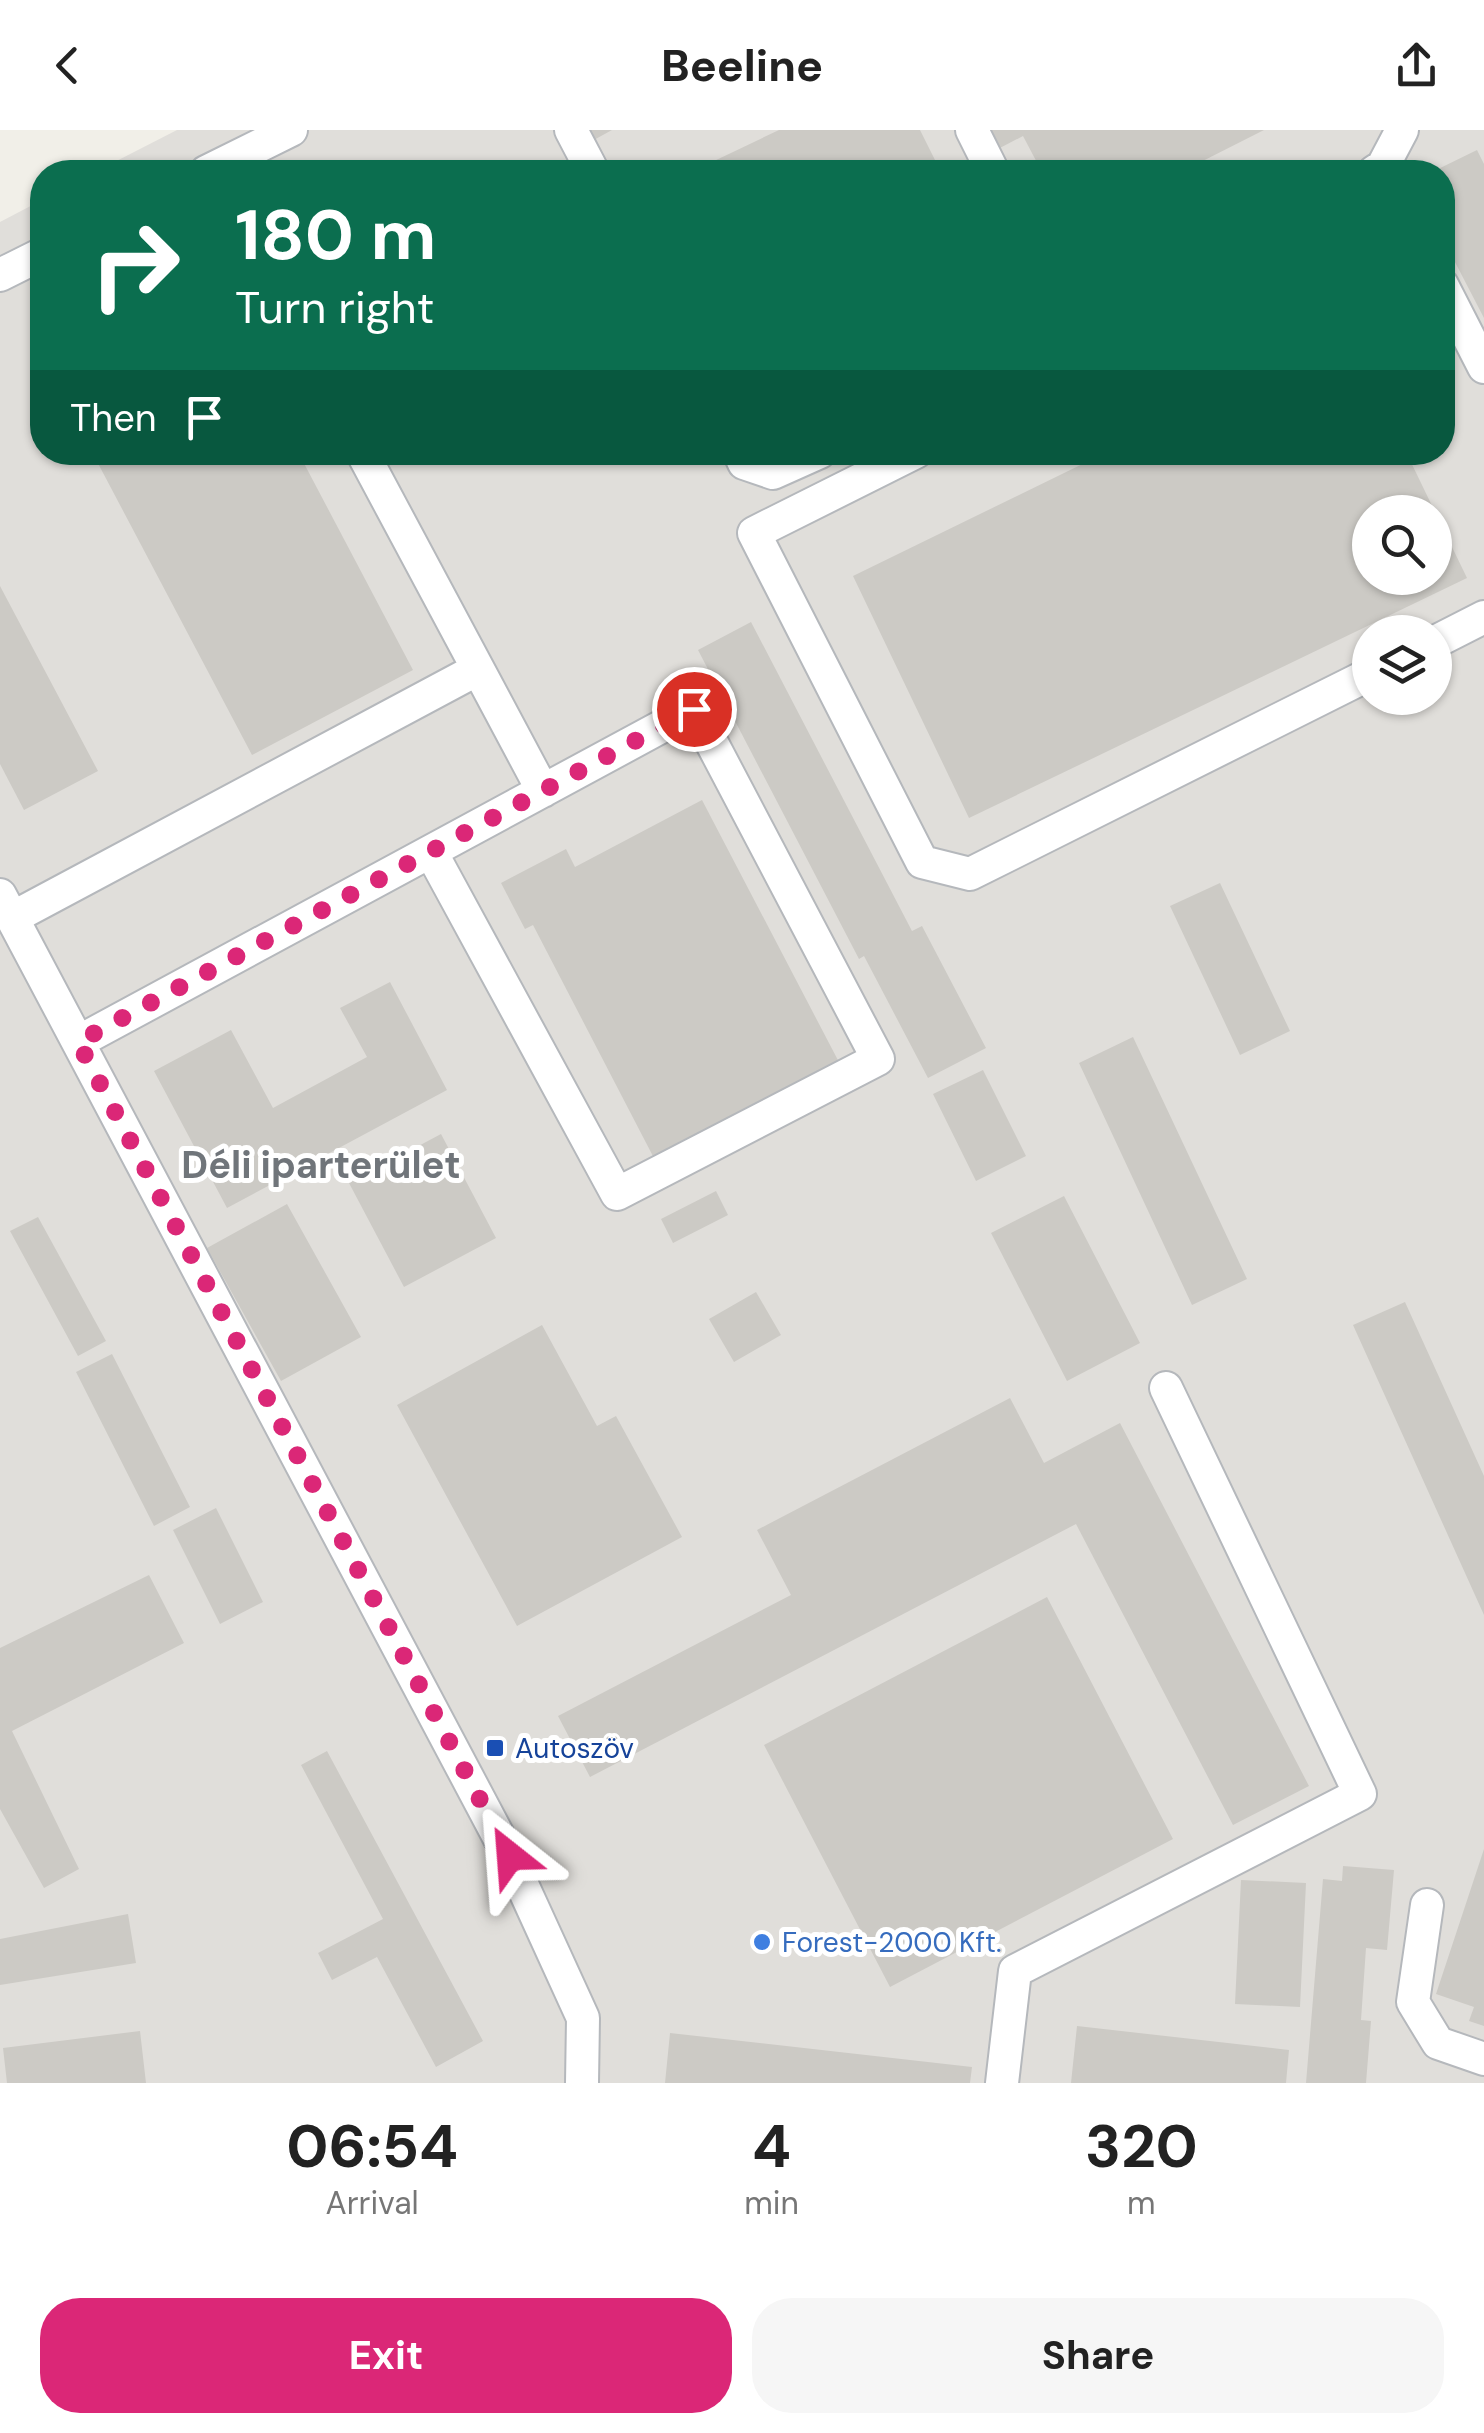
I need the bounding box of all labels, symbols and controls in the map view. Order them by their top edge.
text: Beeline [661,36,823,95]
icon: back [40,38,95,93]
icon: share [1389,38,1444,93]
text: 180 m [235,190,436,281]
icon: right [70,200,200,330]
text: Turn right [235,278,434,337]
icon: arrive [177,390,232,445]
text: Then [70,393,157,443]
map controls [1352,495,1452,715]
button: search [1352,495,1452,595]
button: layers [1352,615,1452,715]
pin [652,667,737,752]
icon: arrive [667,682,722,737]
district label: Déli iparterület [181,1140,461,1190]
place label: Autoszöv [515,1730,634,1767]
marker: Autoszöv [484,1737,506,1759]
position arrow [458,1804,562,1908]
place label: Forest-2000 Kft. [782,1924,1001,1961]
marker: Forest-2000 Kft. [751,1931,773,1953]
text: 06:54 [286,2107,458,2186]
text: 4 [752,2107,791,2186]
text: 320 [1085,2107,1198,2186]
text: Arrival [326,2182,419,2224]
text: min [744,2182,799,2224]
text: m [1127,2182,1156,2224]
button: Exit [40,2298,732,2413]
button: Share [752,2298,1444,2413]

